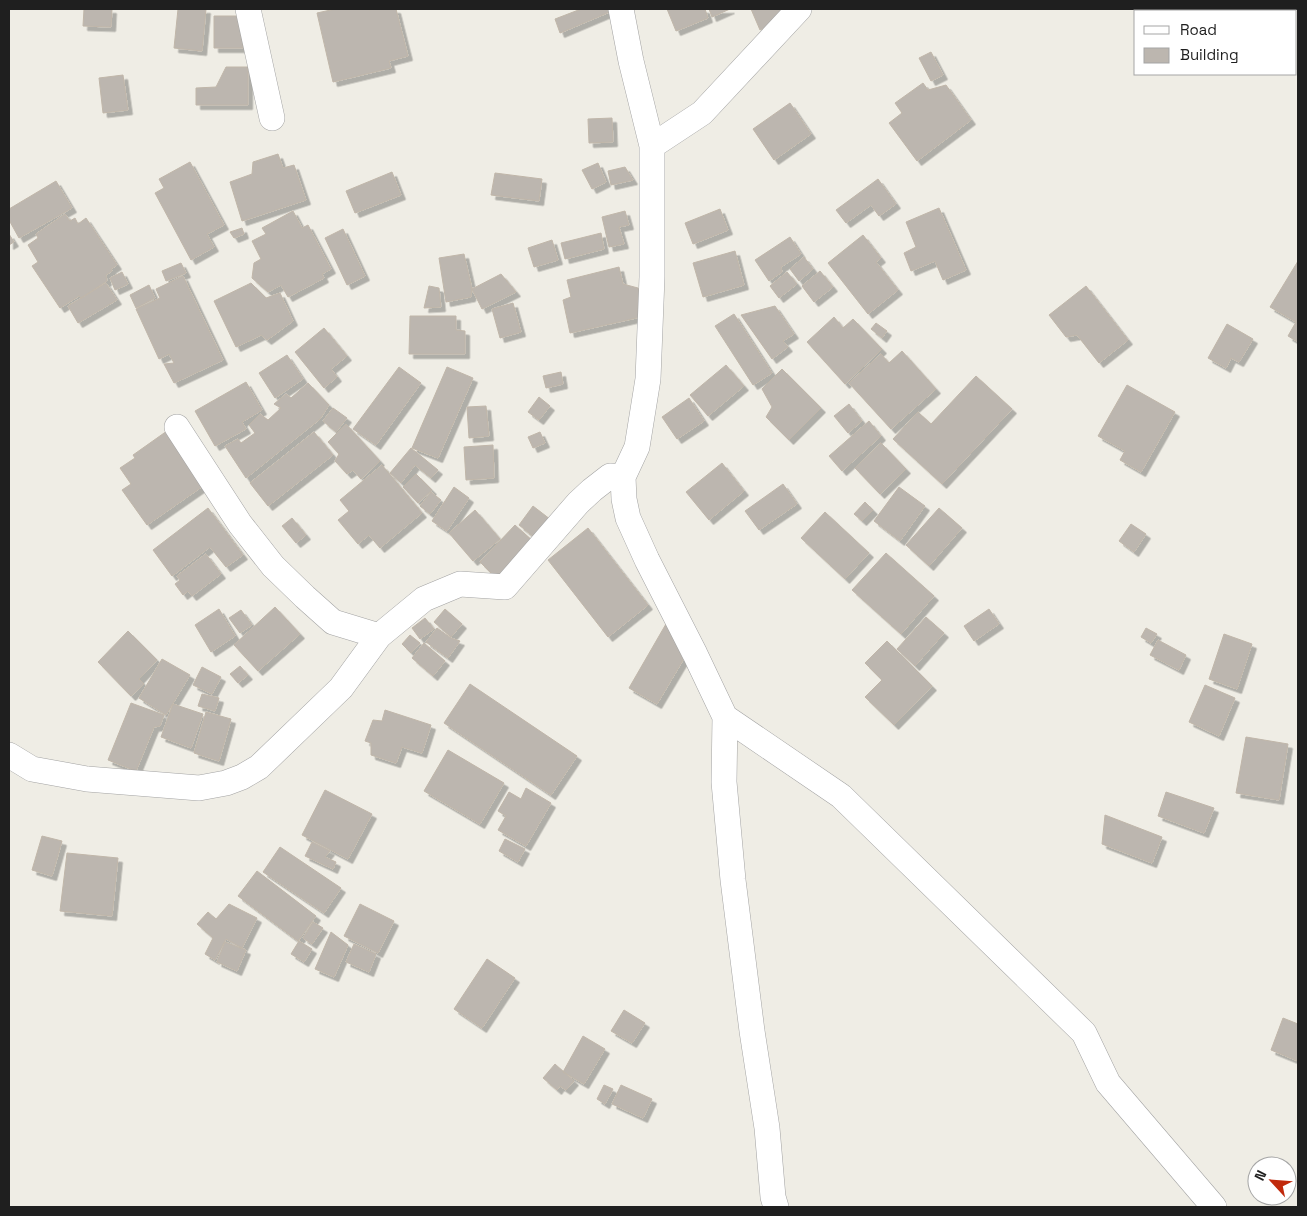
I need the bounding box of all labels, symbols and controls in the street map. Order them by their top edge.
legend [1134,10,1297,75]
text: Road [1180,20,1217,39]
text: Building [1180,45,1239,64]
north arrow [1247,1156,1297,1206]
text: N [1250,1167,1270,1183]

